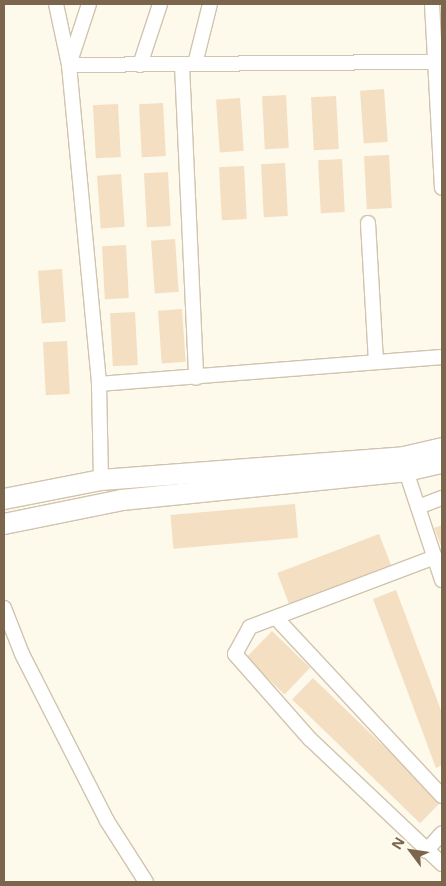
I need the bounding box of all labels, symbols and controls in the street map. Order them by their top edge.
north arrow [386,826,436,876]
text: N [387,833,409,853]

